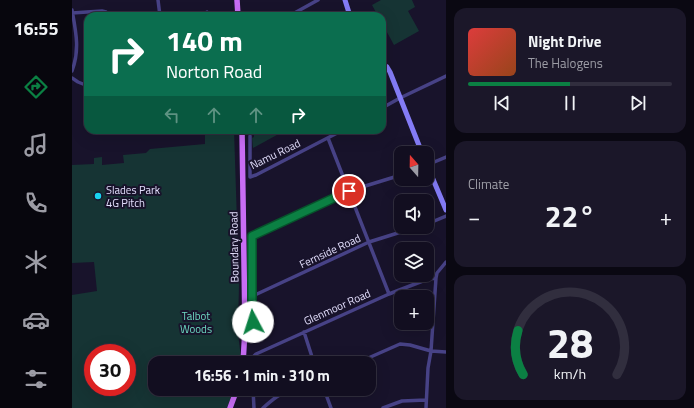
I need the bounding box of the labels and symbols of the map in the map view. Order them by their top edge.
street label: Namu Road [247,135,303,173]
north arrow [394,146,434,186]
pin [332,174,366,208]
place label: Slades Park 4G Pitch [106,182,161,211]
marker: Slades Park 4G Pitch [93,191,103,201]
street label: Boundary Road [225,211,243,283]
street label: Fernside Road [297,230,363,272]
street label: Glenmoor Road [301,285,373,329]
position arrow [232,301,274,343]
park label: Talbot Woods [180,308,212,337]
speed limit sign: 30 [84,344,136,396]

